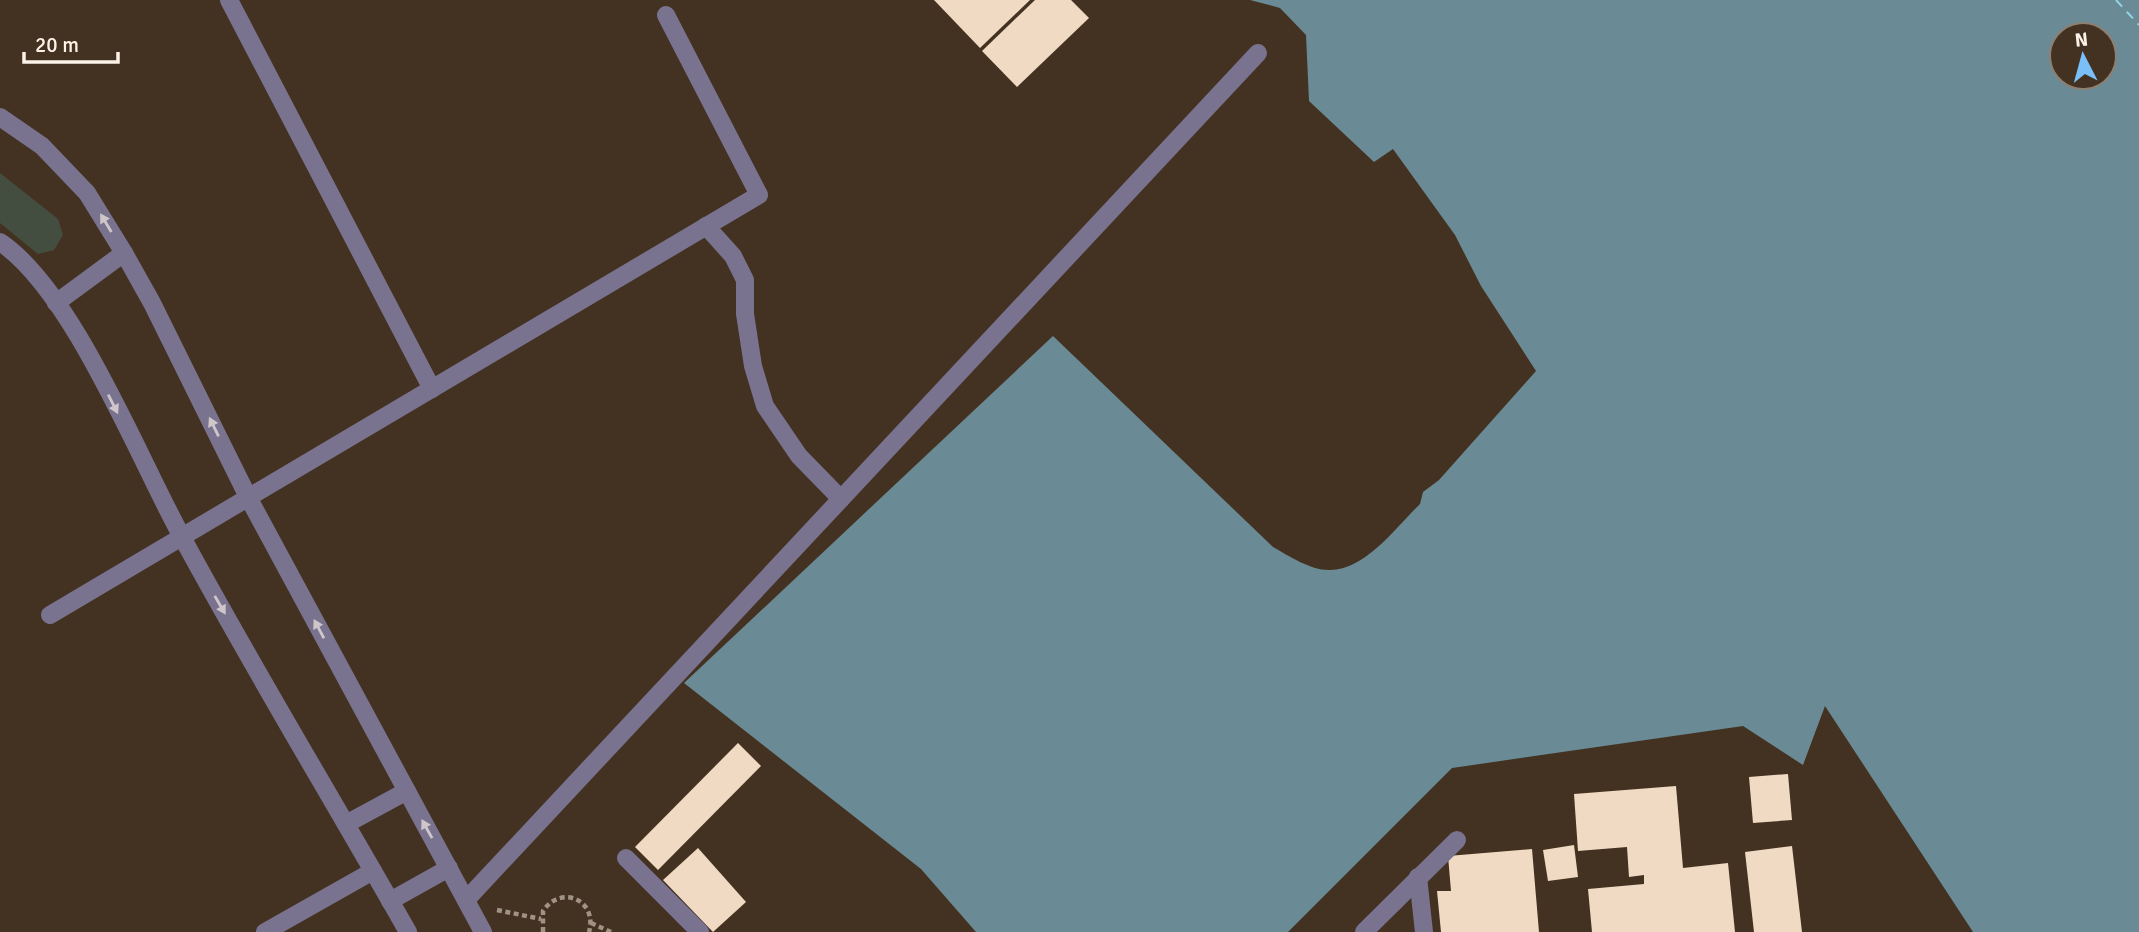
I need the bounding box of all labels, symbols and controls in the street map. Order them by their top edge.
scale bar [24,21,119,65]
north arrow [2048,21,2118,91]
text: N [2074,27,2089,53]
text: 20 m [35,32,79,58]
one-way arrow [99,213,112,233]
one-way arrow [107,394,119,414]
one-way arrow [208,417,219,437]
one-way arrow [214,595,226,614]
one-way arrow [313,619,325,639]
one-way arrow [422,819,433,839]

